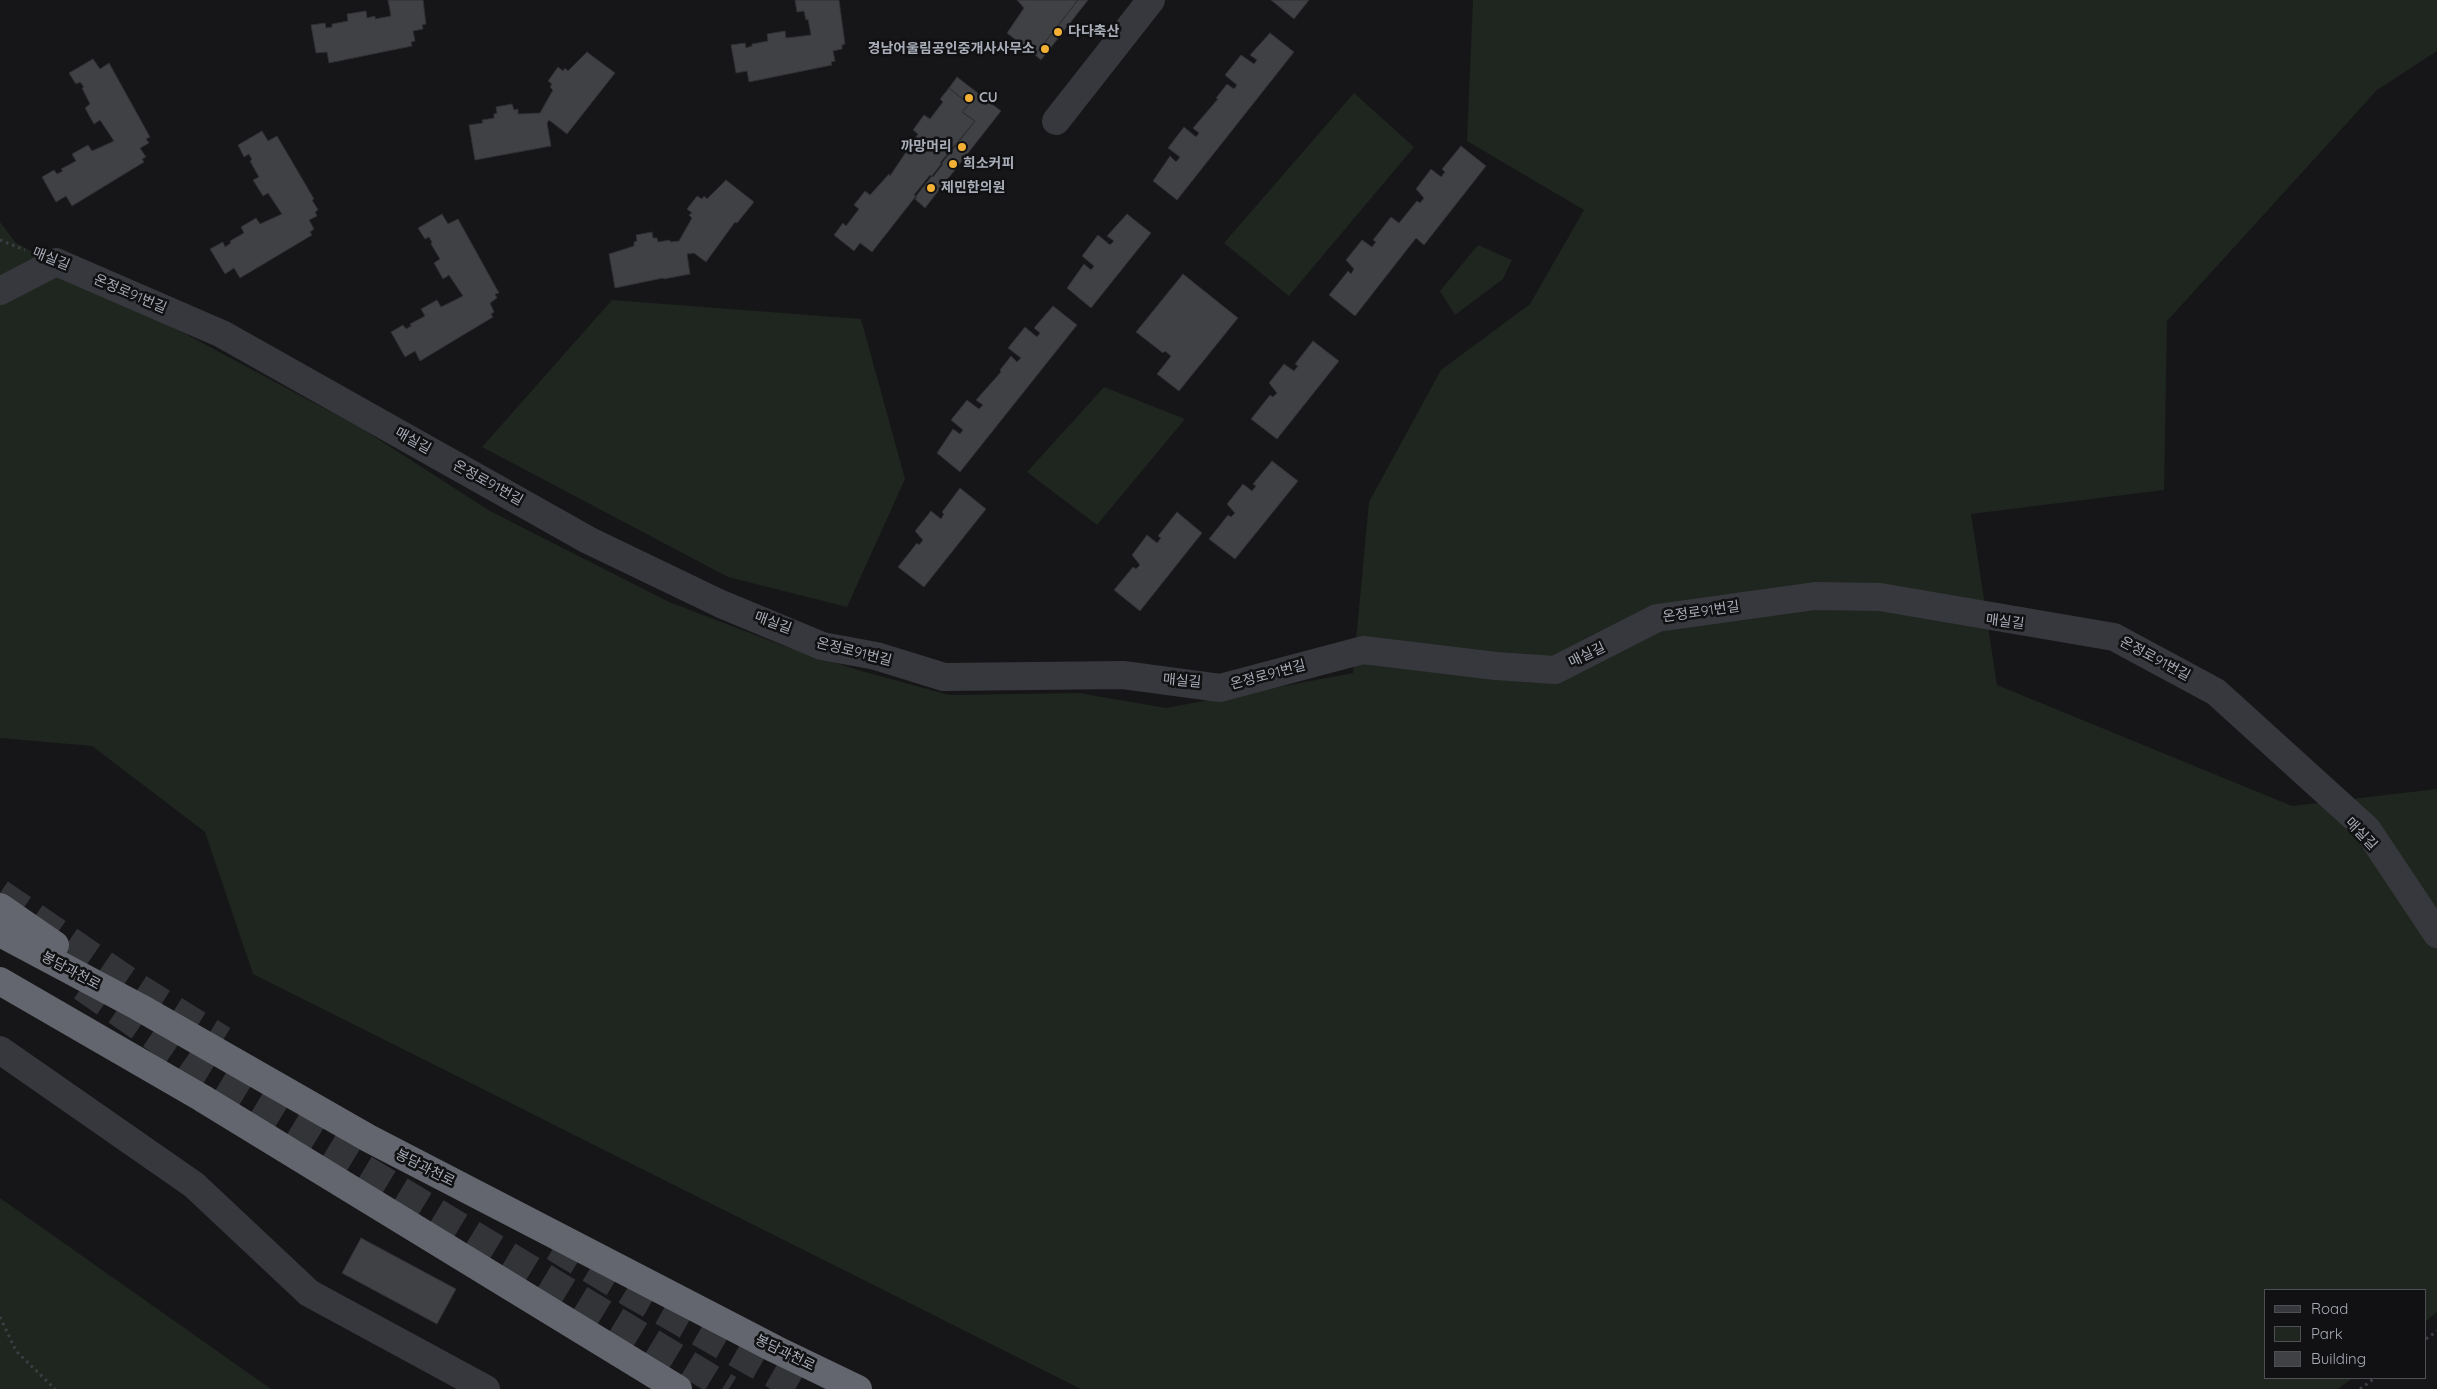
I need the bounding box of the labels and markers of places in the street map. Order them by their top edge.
place label: 다다축산 [1068,24,1120,40]
marker: 다다축산 [1052,26,1064,38]
place label: 경남어울림공인중개사사무소 [868,41,1035,57]
marker: 경남어울림공인중개사사무소 [1039,43,1051,55]
place label: CU [979,90,998,106]
marker: CU [963,92,975,104]
place label: 까망머리 [900,139,952,155]
marker: 까망머리 [956,141,968,153]
place label: 희소커피 [963,156,1015,172]
marker: 희소커피 [947,158,959,170]
place label: 제민한의원 [941,180,1005,196]
marker: 제민한의원 [925,182,937,194]

